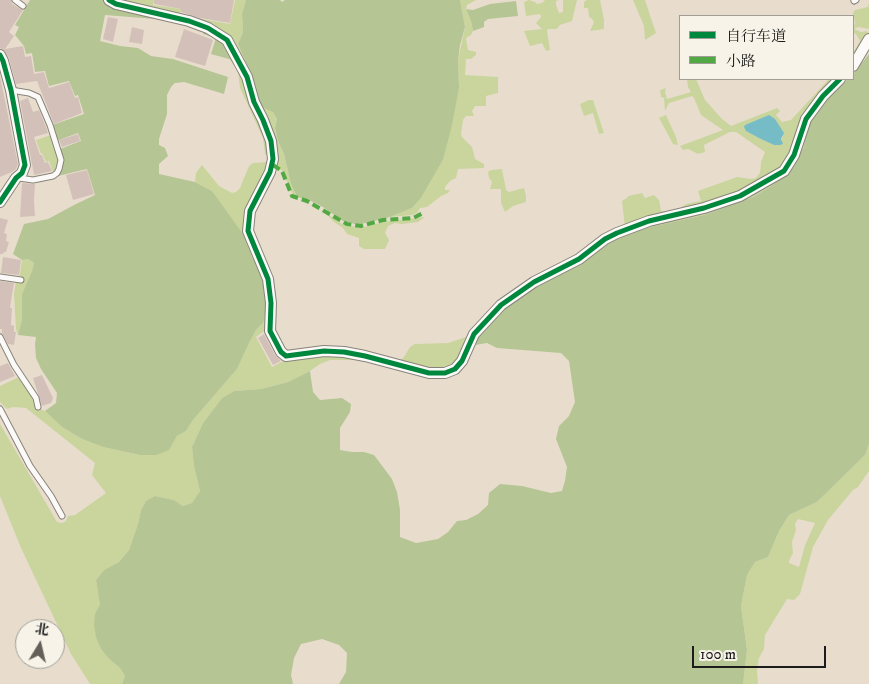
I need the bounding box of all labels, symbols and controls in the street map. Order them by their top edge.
legend [679,15,854,80]
text: 自行车道 [726,27,786,46]
text: 小路 [726,52,756,71]
north arrow [15,619,65,669]
text: 北 [34,620,51,640]
scale bar [694,636,828,668]
text: 100 m [700,645,736,664]

